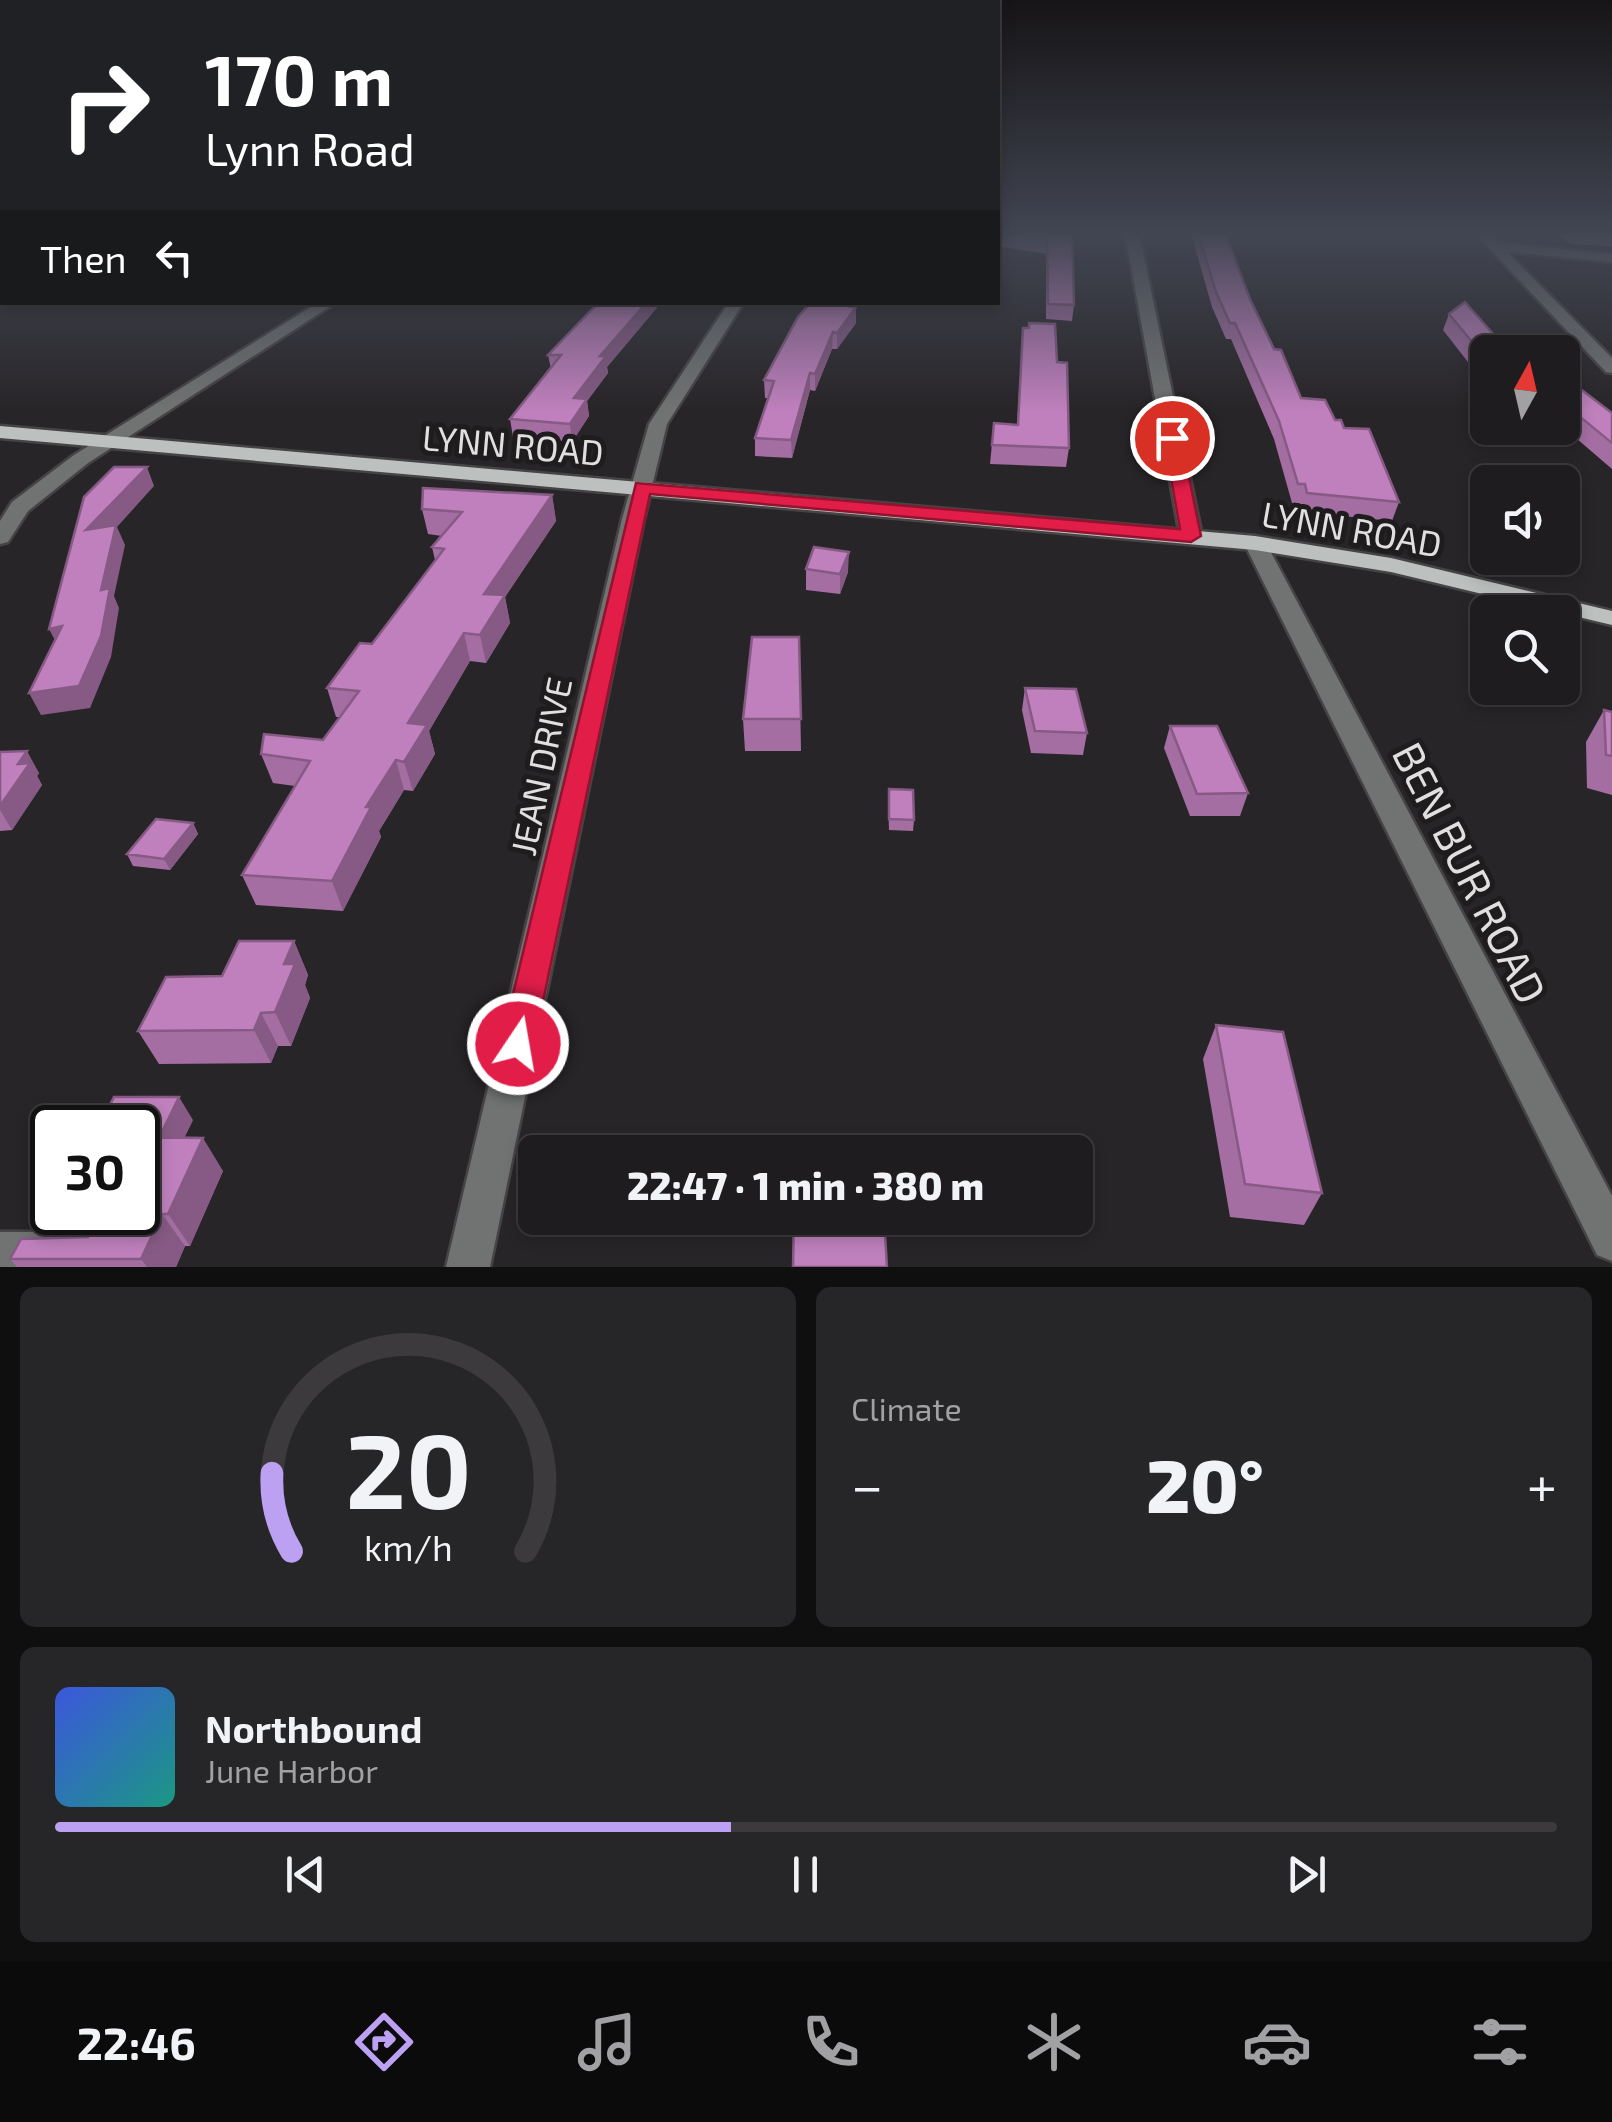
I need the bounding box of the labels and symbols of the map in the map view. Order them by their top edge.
north arrow [1470,335,1580,445]
pin [1130,396,1215,481]
street label: LYNN ROAD [421,415,605,473]
street label: LYNN ROAD [1259,492,1445,564]
street label: JEAN DRIVE [501,673,579,859]
street label: BEN BUR ROAD [1384,733,1558,1011]
position arrow [466,992,570,1096]
speed limit sign: 30 [30,1105,160,1235]

